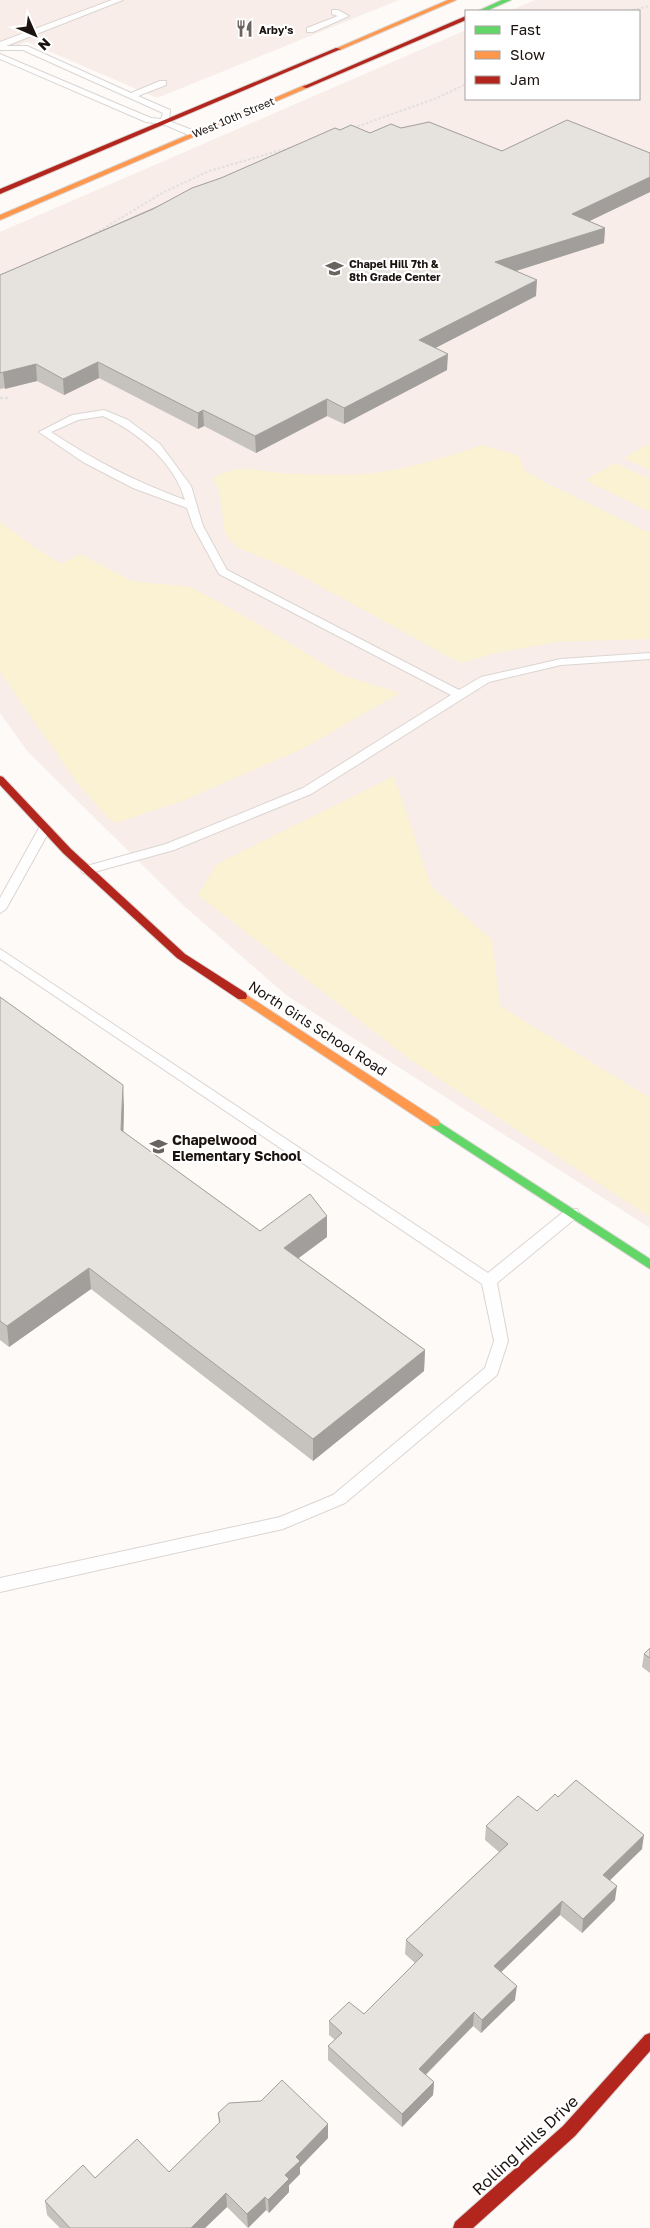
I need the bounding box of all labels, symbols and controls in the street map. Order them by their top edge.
north arrow [10,10,60,60]
legend [465,10,640,100]
restaurant icon: Arby's [235,19,255,39]
text: Fast [510,20,541,38]
place label: Arby's [259,23,293,36]
text: N [35,35,54,54]
text: Slow [510,45,545,63]
text: Jam [510,70,540,88]
street label: West 10th Street [190,94,276,140]
place label: Chapel Hill 7th & 8th Grade Center [349,257,441,283]
school or university icon: Chapel Hill 7th & 8th Grade Center [325,259,345,279]
street label: North Girls School Road [246,977,390,1079]
place label: Chapelwood Elementary School [172,1131,302,1164]
school or university icon: Chapelwood Elementary School [148,1137,168,1157]
street label: Rolling Hills Drive [468,2091,582,2199]

